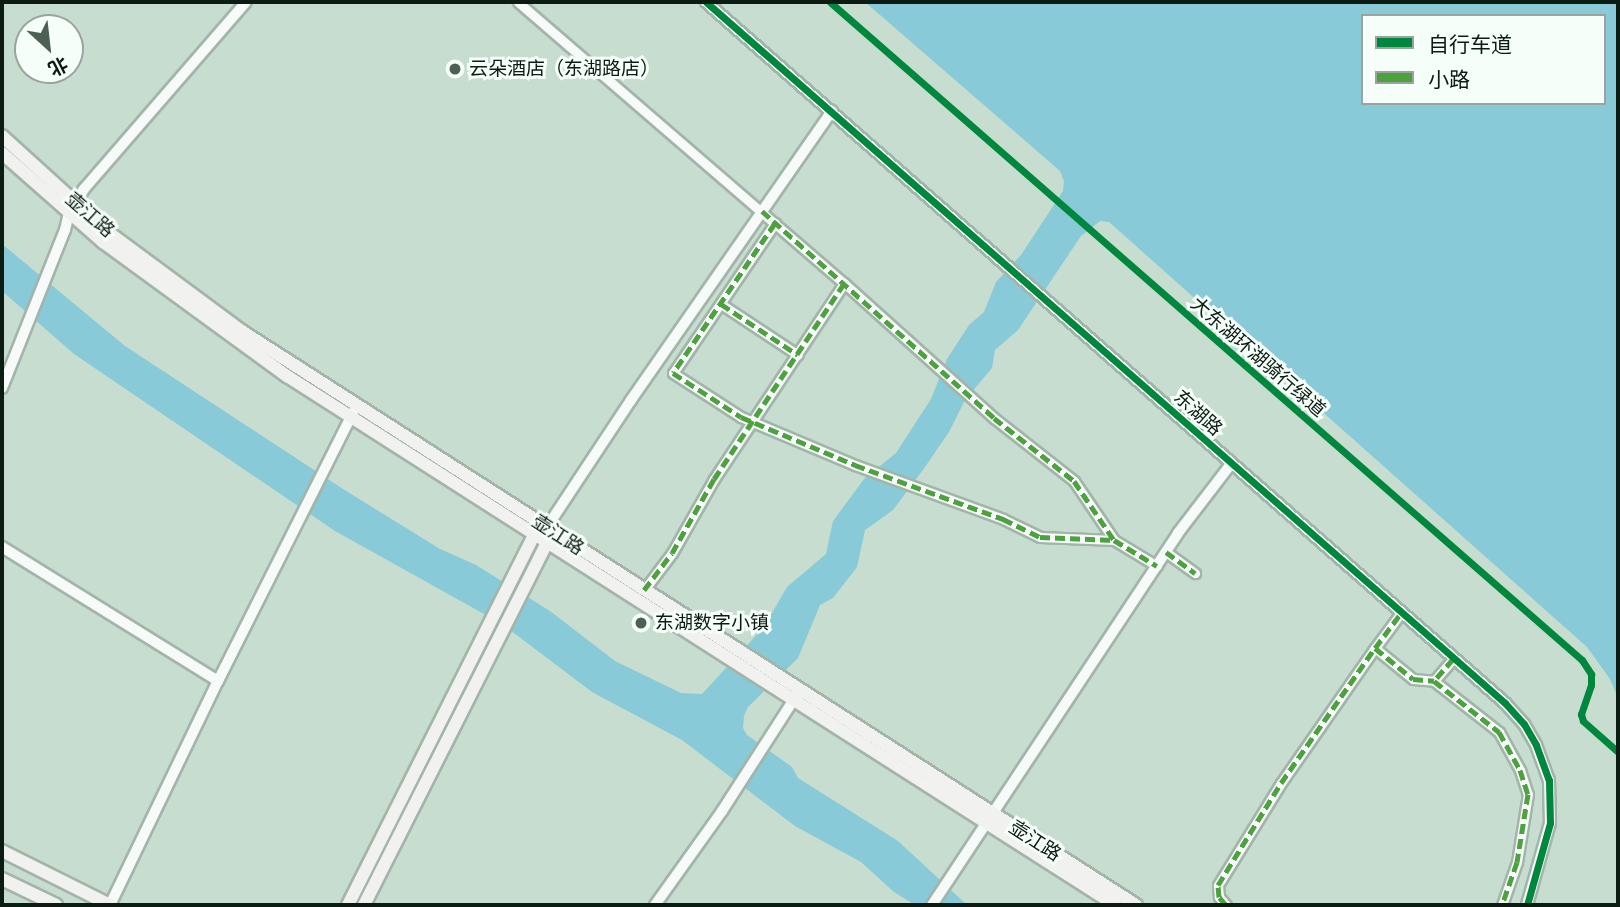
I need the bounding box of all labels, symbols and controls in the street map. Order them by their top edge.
north arrow [14,14,84,84]
legend [1361,14,1606,105]
text: 自行车道 [1428,33,1512,57]
text: 北 [44,52,72,81]
place label: 云朵酒店（东湖路店） [469,58,659,80]
marker: 云朵酒店（东湖路店） [447,61,463,77]
text: 小路 [1428,68,1470,92]
street label: 壶江路 [61,188,119,242]
street label: 大东湖环湖骑行绿道 [1186,292,1330,422]
street label: 东湖路 [1169,385,1227,441]
street label: 壶江路 [528,510,588,560]
place label: 东湖数字小镇 [655,612,769,634]
marker: 东湖数字小镇 [633,615,649,631]
street label: 壶江路 [1005,816,1065,866]

